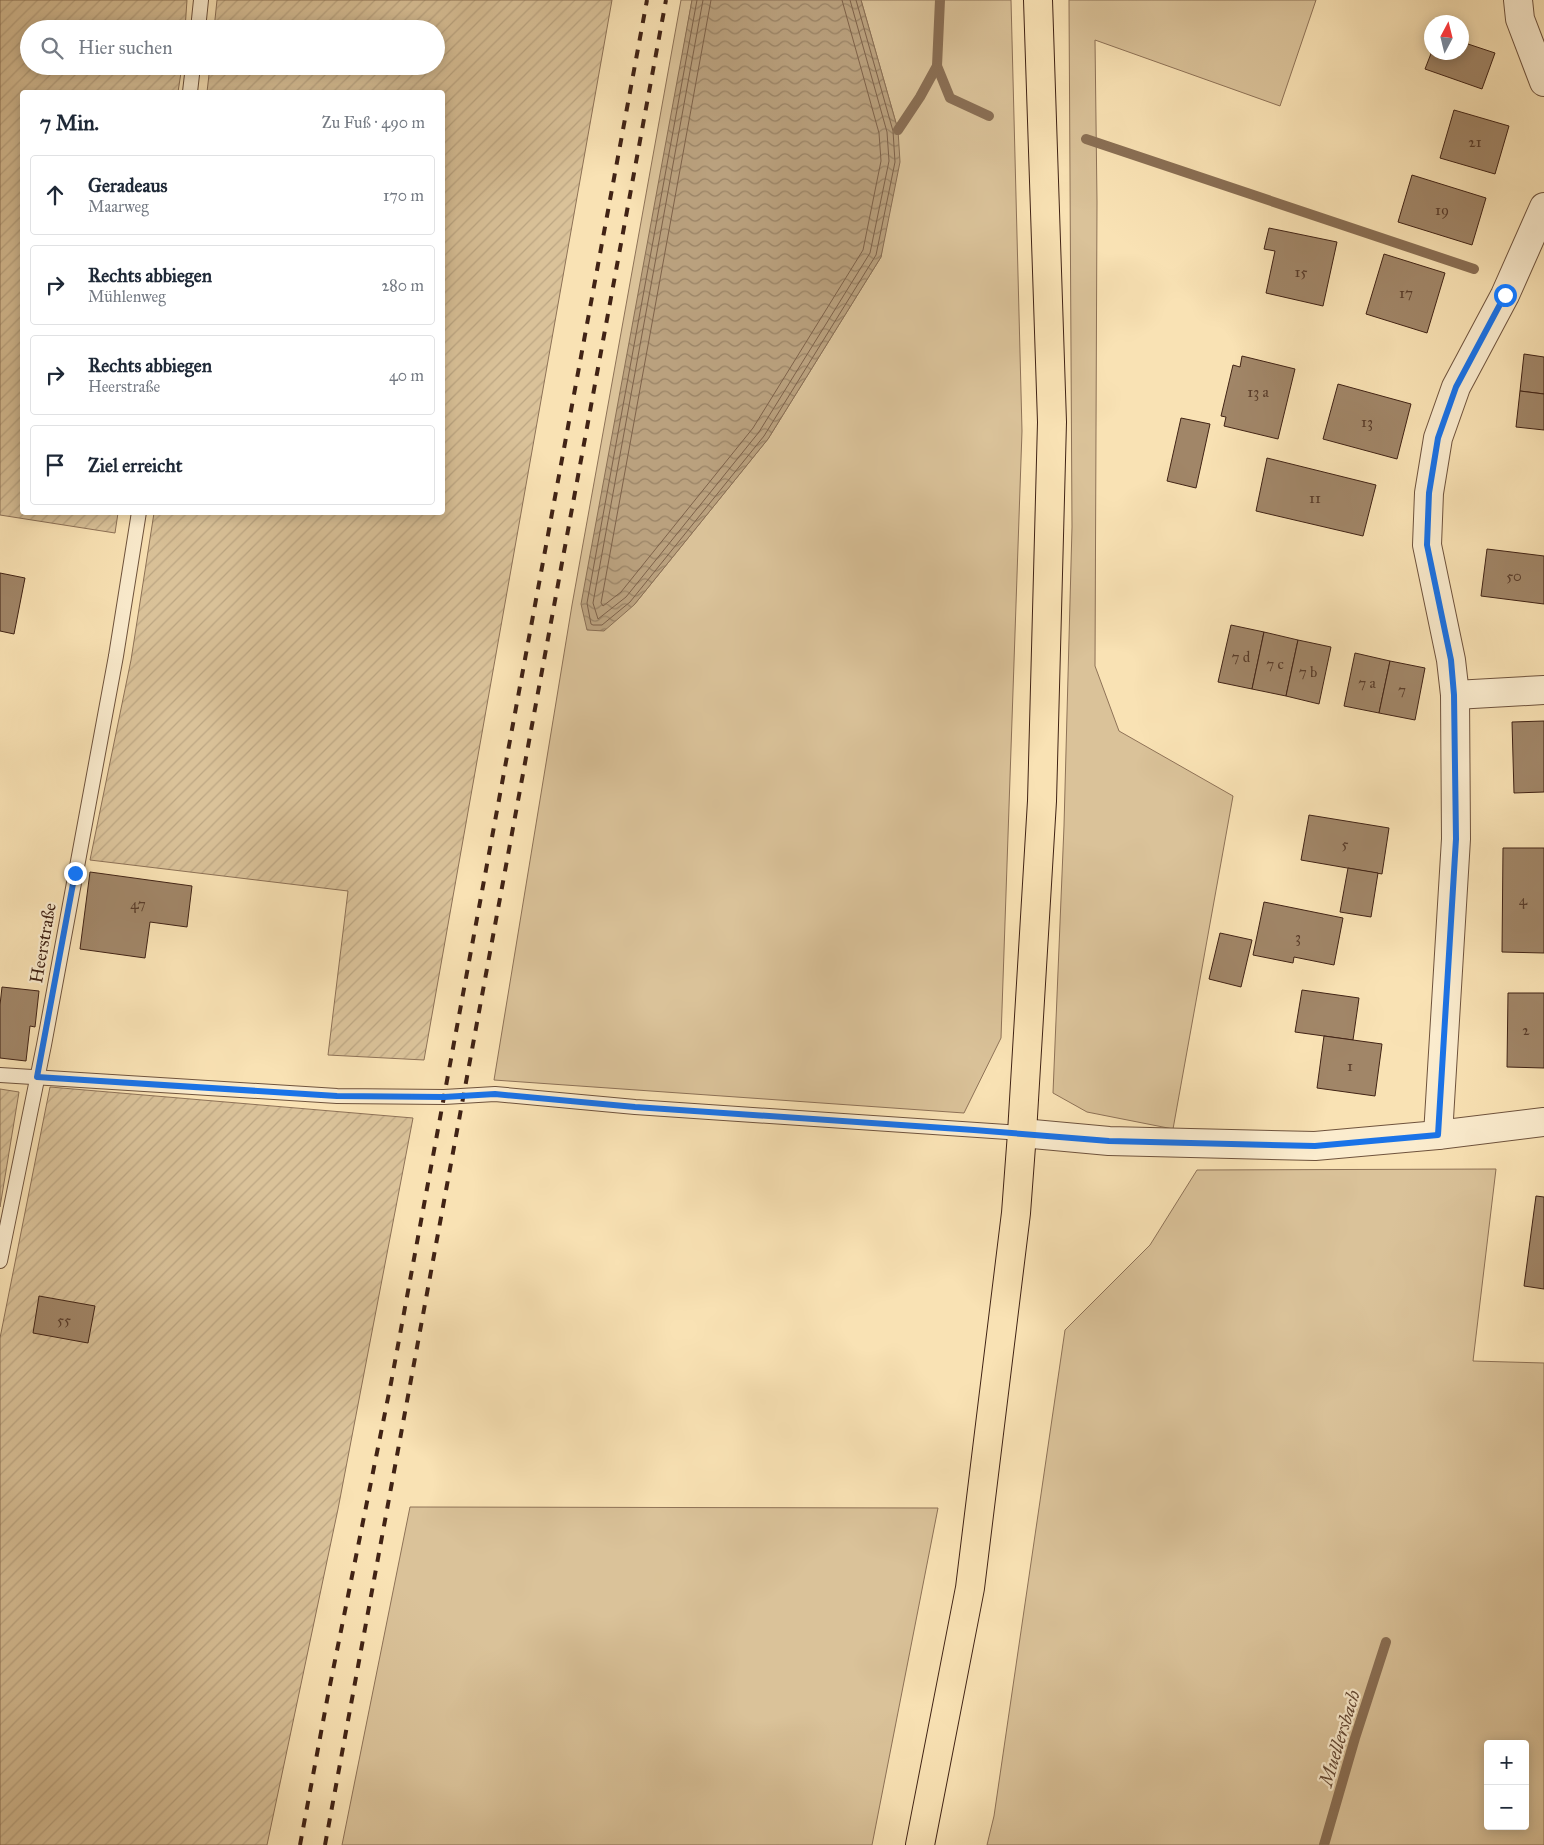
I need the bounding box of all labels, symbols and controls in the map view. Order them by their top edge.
north arrow [1424,15,1469,60]
search box [20,20,445,75]
icon: search [38,34,66,62]
text: Hier suchen [78,36,172,59]
text: 7 Min. [40,110,99,136]
text: Zu Fuß · 490 m [322,113,425,132]
house number: 21 [1468,133,1482,151]
text: Geradeaus [88,174,167,197]
icon: ahead [41,181,69,209]
text: 170 m [383,186,424,205]
text: Maarweg [88,197,149,216]
house number: 19 [1435,201,1449,219]
house number: 15 [1295,263,1307,281]
text: Rechts abbiegen [88,264,212,287]
icon: right [41,271,69,299]
text: 280 m [381,276,424,295]
house number: 17 [1399,284,1413,302]
route start [1494,284,1517,307]
text: Mühlenweg [88,287,166,306]
text: Rechts abbiegen [88,354,212,377]
icon: right [41,361,69,389]
text: 40 m [389,366,424,385]
text: Heerstraße [88,377,160,396]
house number: 13 a [1247,383,1269,401]
house number: 13 [1361,413,1373,431]
icon: arrive [41,451,69,479]
text: Ziel erreicht [88,454,182,477]
house number: 11 [1309,489,1321,507]
house number: 50 [1506,567,1522,585]
house number: 7 d [1232,648,1251,666]
house number: 7 c [1266,655,1284,673]
house number: 7 b [1299,663,1317,681]
house number: 7 a [1358,674,1376,692]
house number: 7 [1398,681,1406,699]
house number: 5 [1342,835,1349,853]
route end [64,862,87,885]
house number: 4 [1519,891,1528,909]
house number: 47 [130,895,146,913]
street label: Heerstraße [25,901,61,985]
house number: 3 [1295,928,1301,946]
house number: 2 [1522,1021,1530,1039]
house number: 1 [1347,1057,1353,1075]
house number: 55 [57,1311,71,1329]
water label: Muellersbach [1313,1687,1365,1791]
map controls [1484,1740,1529,1830]
button: + [1484,1740,1529,1785]
button: − [1484,1785,1529,1830]

